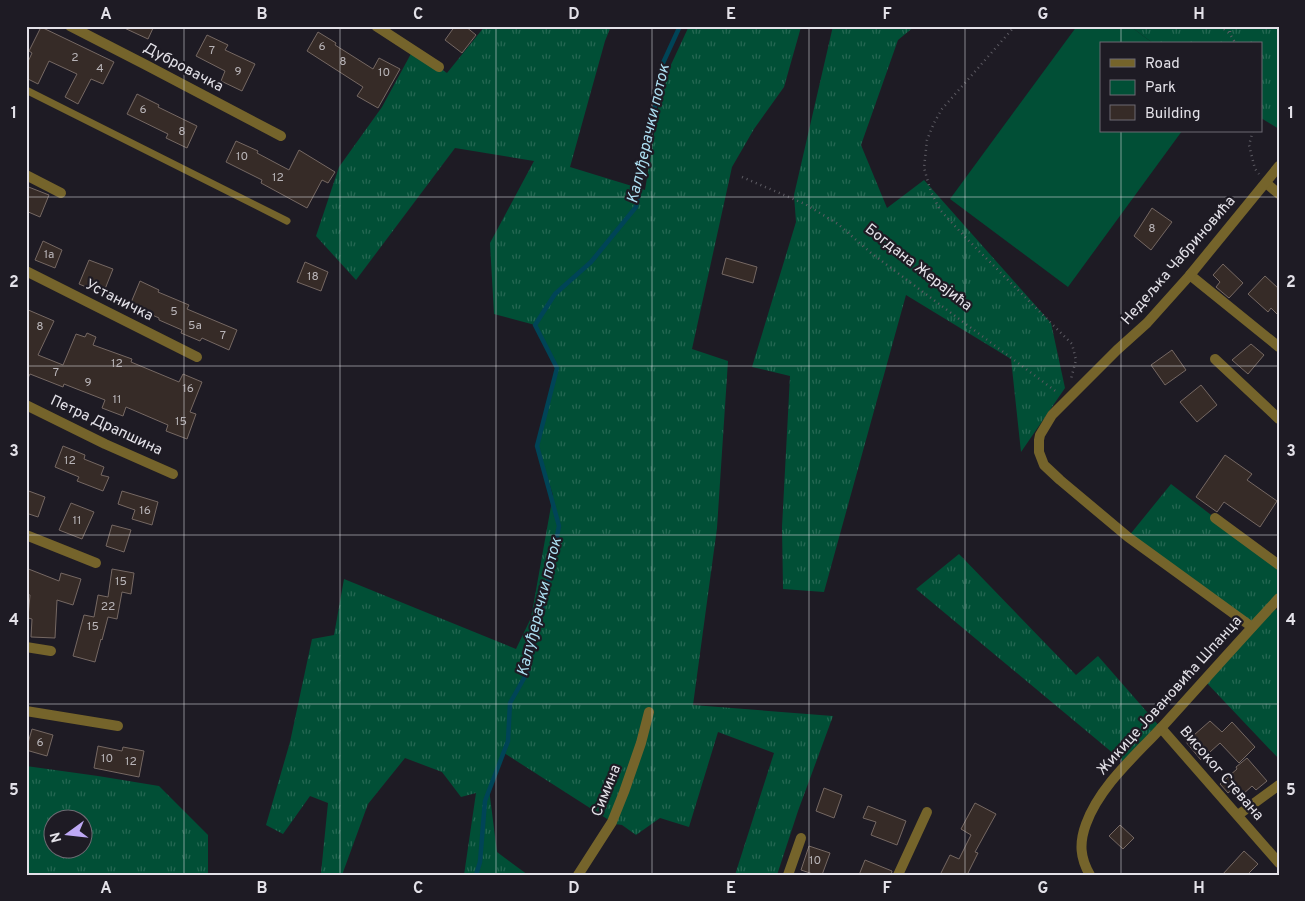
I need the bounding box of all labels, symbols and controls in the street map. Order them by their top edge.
text: A [100,5,112,25]
text: B [256,5,268,25]
text: C [413,5,423,25]
text: D [568,5,580,25]
text: E [726,5,736,25]
text: F [882,5,892,25]
text: G [1038,5,1048,25]
text: H [1193,5,1205,25]
street label: Дубровачка [140,39,226,97]
house number: 6 [318,39,326,55]
legend [1100,42,1262,132]
house number: 7 [209,43,215,59]
house number: 2 [71,50,79,66]
house number: 8 [339,54,347,70]
text: Road [1145,55,1180,74]
house number: 4 [96,61,104,77]
water label: Калуђерачки поток [623,61,675,206]
house number: 9 [234,64,242,80]
house number: 10 [378,65,390,81]
text: Park [1145,79,1176,98]
house number: 6 [139,102,147,118]
text: 1 [11,104,17,124]
text: 1 [1288,104,1294,124]
text: Building [1145,105,1200,124]
house number: 8 [178,124,186,140]
house number: 10 [236,149,248,165]
house number: 12 [272,170,284,186]
street label: Недељка Чабриновића [1118,193,1240,329]
street label: Богдана Жерајића [860,220,976,316]
house number: 8 [1148,221,1156,237]
house number: 1a [44,247,54,263]
house number: 18 [307,269,319,285]
text: 2 [9,273,19,293]
text: 2 [1286,273,1296,293]
street label: Устаничка [82,276,156,326]
house number: 5 [170,304,178,320]
house number: 5a [188,318,202,334]
house number: 8 [36,319,44,335]
house number: 7 [220,328,226,344]
house number: 12 [111,356,123,372]
house number: 7 [53,365,59,381]
house number: 9 [84,375,92,391]
house number: 16 [182,381,194,397]
street label: Петра Драпшина [47,392,165,460]
house number: 11 [113,392,121,408]
house number: 15 [175,414,187,430]
text: 3 [9,442,19,462]
text: 3 [1286,442,1296,462]
house number: 12 [64,453,76,469]
house number: 16 [139,503,151,519]
house number: 11 [73,513,81,529]
water label: Калуђерачки поток [513,535,567,679]
house number: 15 [115,574,127,590]
house number: 22 [101,599,115,615]
text: 4 [9,611,19,631]
text: 4 [1286,611,1296,631]
street label: Жикице Јовановића Шпанца [1093,612,1247,780]
house number: 15 [87,619,99,635]
street label: Високог Стевана [1175,723,1267,825]
house number: 6 [36,735,44,751]
house number: 10 [101,751,113,767]
house number: 12 [125,754,137,770]
street label: Симина [588,762,626,820]
text: 5 [9,781,19,801]
text: 5 [1286,781,1296,801]
north arrow [42,808,92,858]
text: N [47,830,66,844]
house number: 10 [809,853,821,869]
text: A [100,879,112,899]
text: B [256,879,268,899]
text: C [413,879,423,899]
text: D [568,879,580,899]
text: E [726,879,736,899]
text: F [882,879,892,899]
text: G [1038,879,1048,899]
text: H [1193,879,1205,899]

